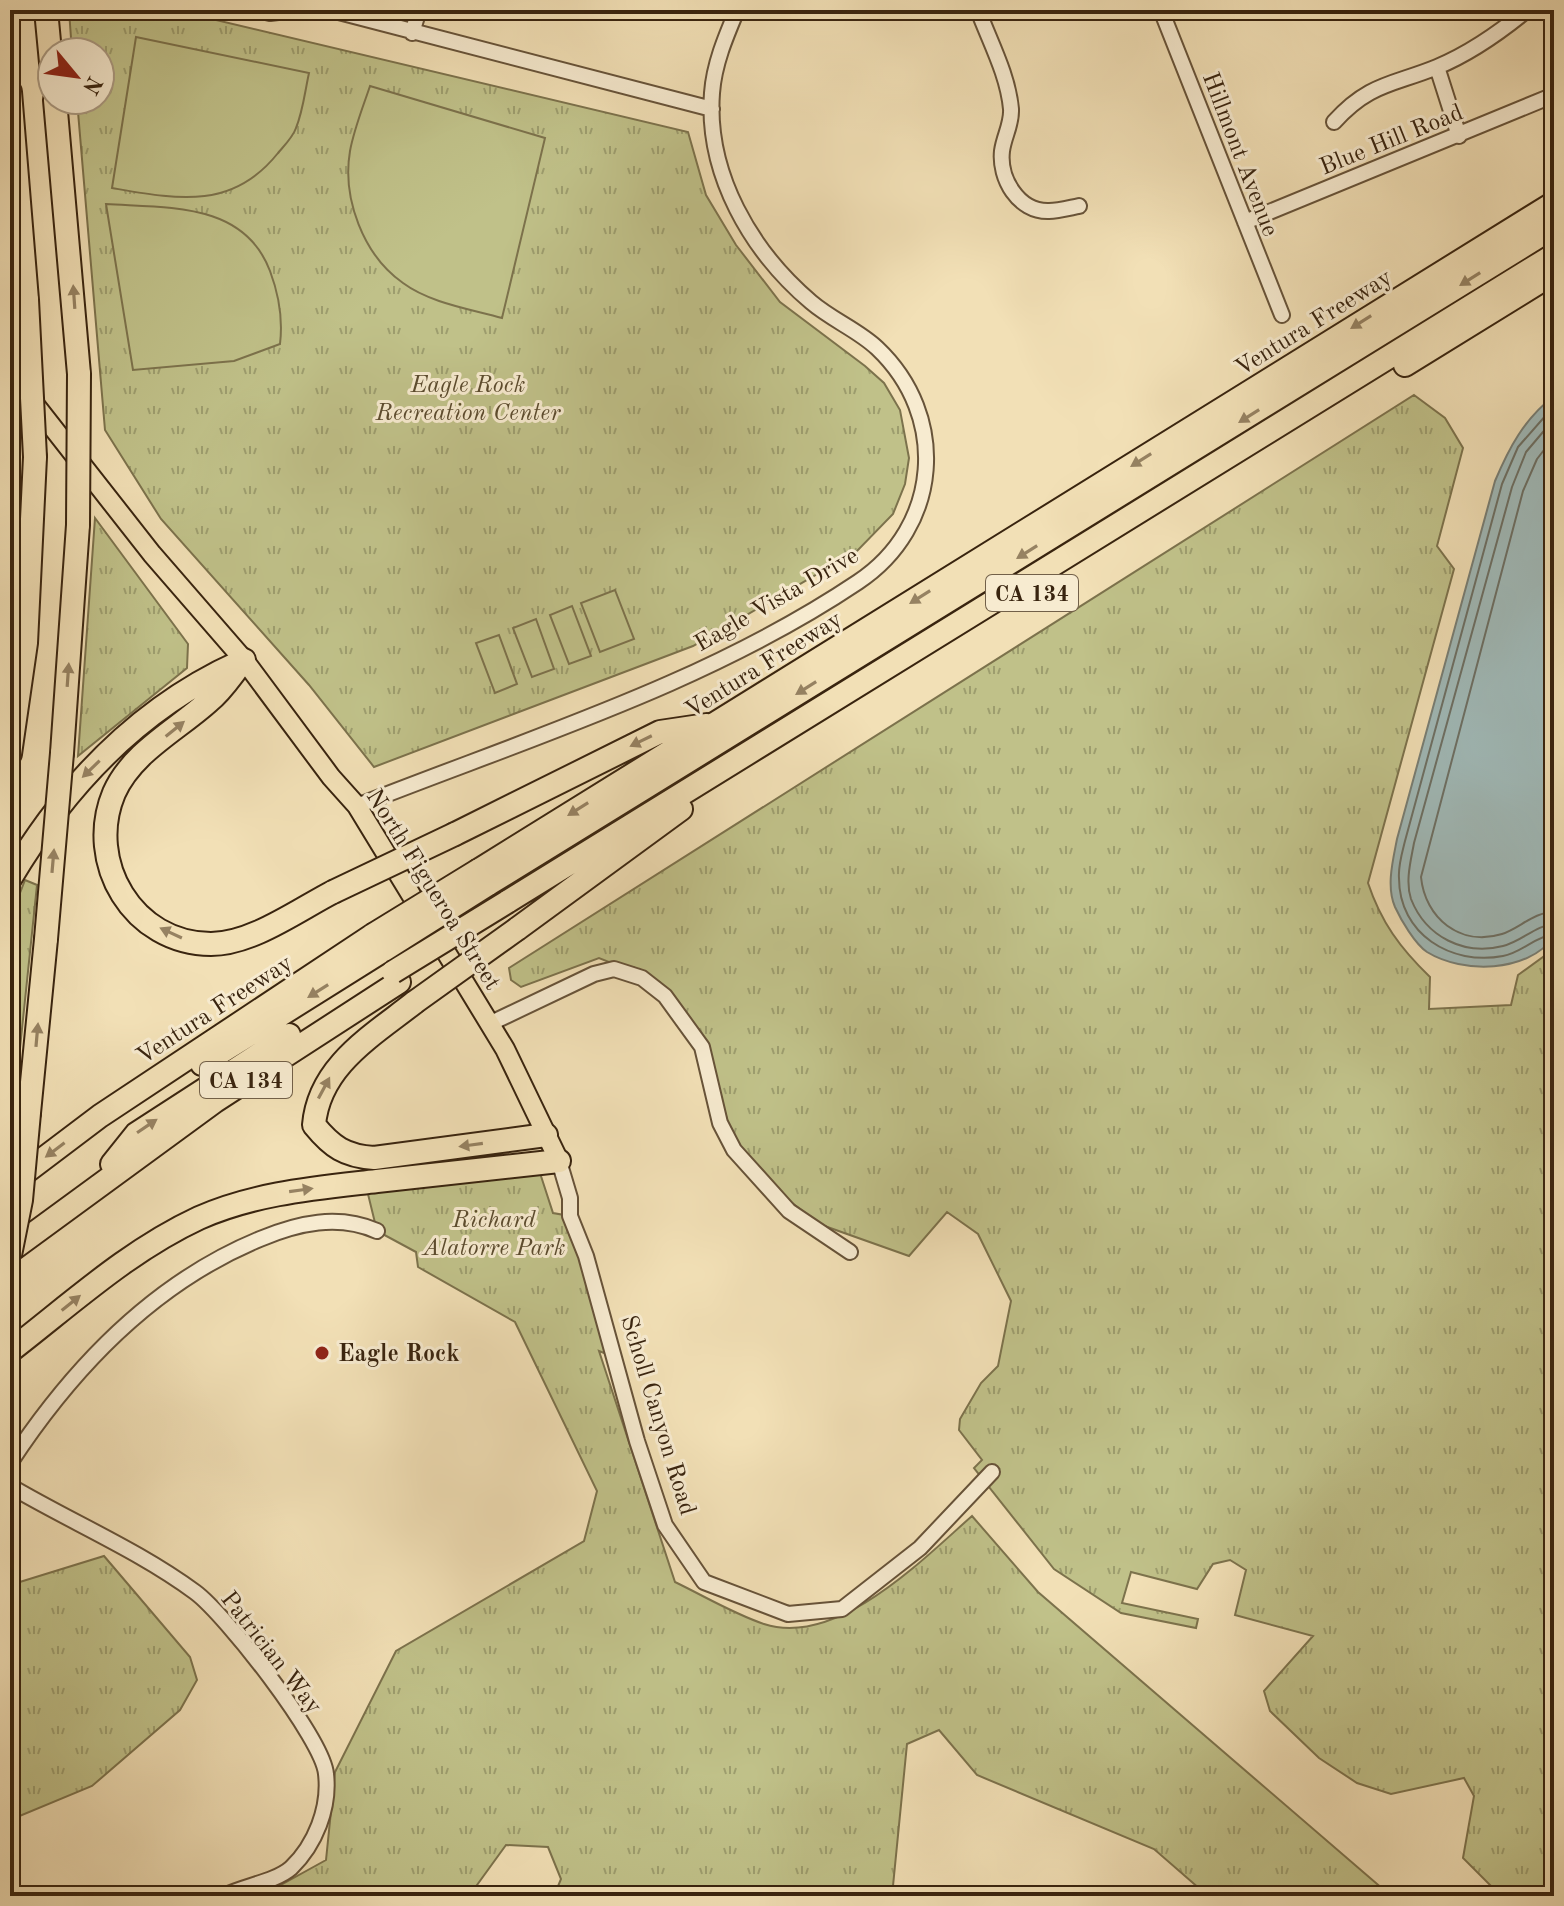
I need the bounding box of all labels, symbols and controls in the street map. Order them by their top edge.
north arrow [36,36,116,116]
street label: Hillmont Avenue [1197,69,1281,240]
text: N [78,72,105,98]
street label: Blue Hill Road [1317,101,1467,180]
street label: Ventura Freeway [1231,266,1397,382]
one-way arrow [1459,271,1481,285]
one-way arrow [67,284,80,309]
one-way arrow [1351,315,1372,330]
park label: Eagle Rock Recreation Center [374,374,561,426]
one-way arrow [1238,408,1260,422]
one-way arrow [1130,452,1152,466]
street label: Eagle Vista Drive [691,544,863,657]
one-way arrow [1016,545,1038,559]
road number: CA 134 [986,575,1078,611]
one-way arrow [909,590,931,604]
street label: Ventura Freeway [681,608,847,724]
one-way arrow [62,662,75,687]
one-way arrow [795,681,817,695]
one-way arrow [165,721,185,738]
one-way arrow [630,735,653,748]
one-way arrow [82,759,101,778]
street label: North Figueroa Street [361,785,504,995]
one-way arrow [568,801,589,816]
one-way arrow [46,848,59,873]
one-way arrow [159,926,182,940]
street label: Ventura Freeway [133,951,297,1070]
one-way arrow [307,984,329,998]
one-way arrow [30,1022,43,1047]
road number: CA 134 [200,1062,292,1098]
one-way arrow [317,1076,330,1099]
one-way arrow [137,1119,158,1134]
one-way arrow [458,1139,483,1152]
one-way arrow [45,1141,65,1157]
one-way arrow [289,1183,314,1196]
park label: Richard Alatorre Park [421,1209,565,1261]
one-way arrow [61,1295,81,1312]
street label: Scholl Canyon Road [615,1313,699,1518]
place label: Eagle Rock [338,1343,460,1367]
marker: Eagle Rock [313,1344,331,1362]
street label: Patrician Way [215,1587,326,1719]

